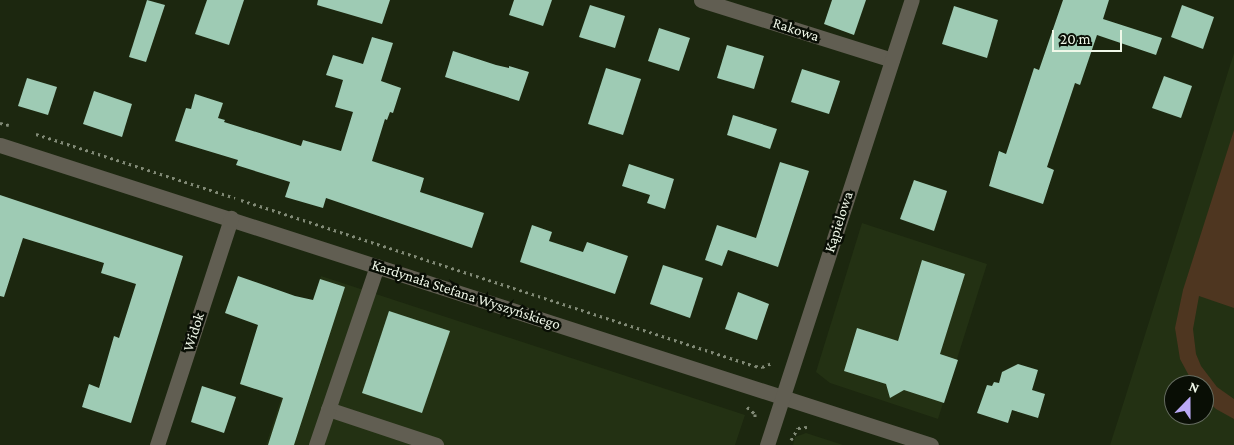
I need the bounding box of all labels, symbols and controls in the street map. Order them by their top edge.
street label: Rakowa [771,14,821,46]
scale bar [1054,20,1124,52]
text: 20 m [1060,31,1091,47]
street label: Kąpielowa [821,189,857,255]
street label: Kardynała Stefana Wyszyńskiego [369,256,563,334]
street label: Widok [179,310,209,354]
north arrow [1164,375,1214,425]
text: N [1187,378,1202,396]

